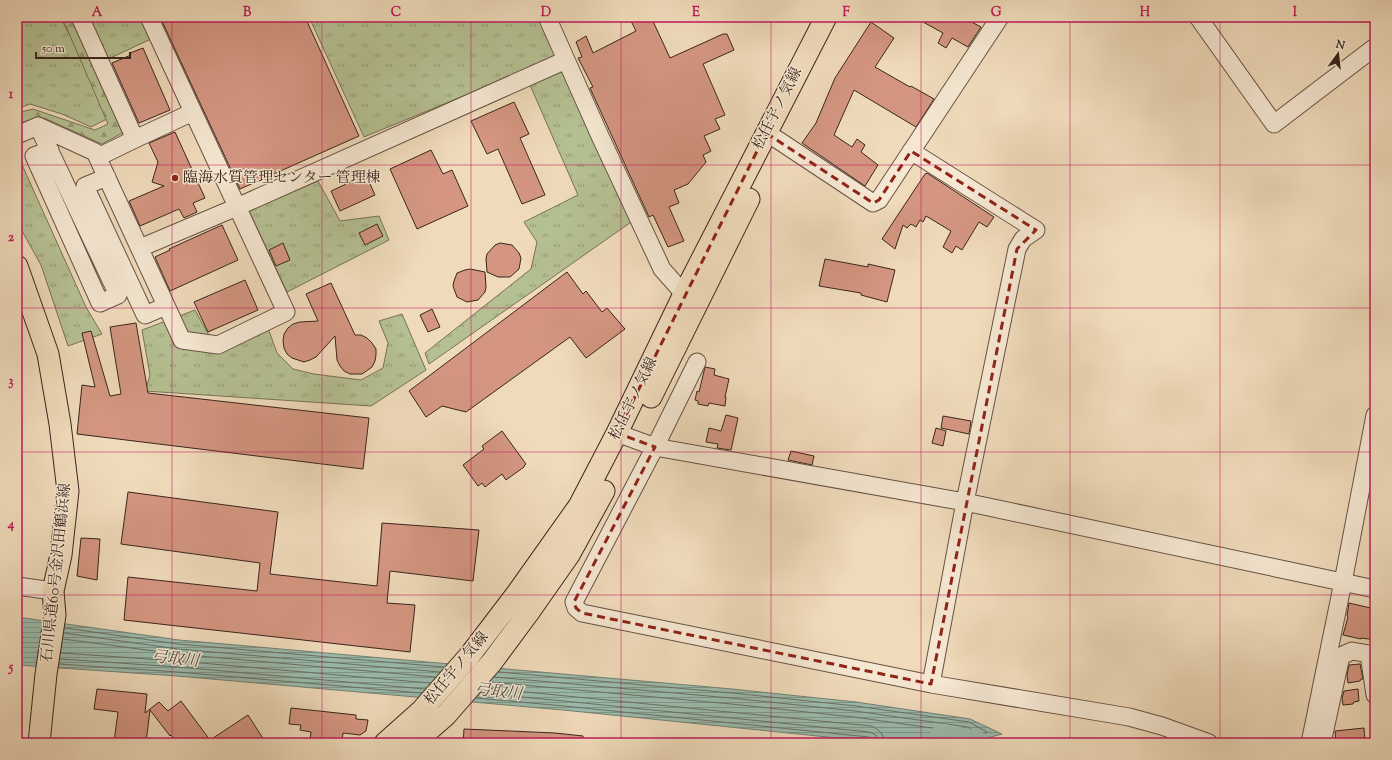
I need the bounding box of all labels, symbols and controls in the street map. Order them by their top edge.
text: A [92,4,103,22]
text: B [243,4,252,22]
text: C [391,4,401,22]
text: D [541,4,551,22]
text: E [692,4,700,22]
text: F [842,4,850,22]
text: G [991,4,1002,22]
text: H [1140,4,1151,22]
text: I [1293,4,1298,22]
scale bar [36,34,130,60]
north arrow [1318,34,1358,74]
text: N [1333,36,1347,54]
text: 50 m [41,40,65,58]
street label: 松任宇ノ気線 [748,64,808,154]
text: 1 [9,86,14,104]
place label: 臨海水質管理センター 管理棟 [183,168,381,189]
marker: 臨海水質管理センター 管理棟 [170,173,180,183]
text: 2 [8,229,15,247]
street label: 松任宇ノ気線 [605,354,663,444]
text: 3 [8,373,14,391]
street label: 石川県道60号金沢田鶴浜線 [37,482,77,664]
text: 4 [7,516,15,534]
street label: 松任宇ノ気線 [420,628,494,710]
water label: 弓取川 [150,646,202,674]
text: 5 [8,659,14,677]
water label: 弓取川 [473,679,525,707]

